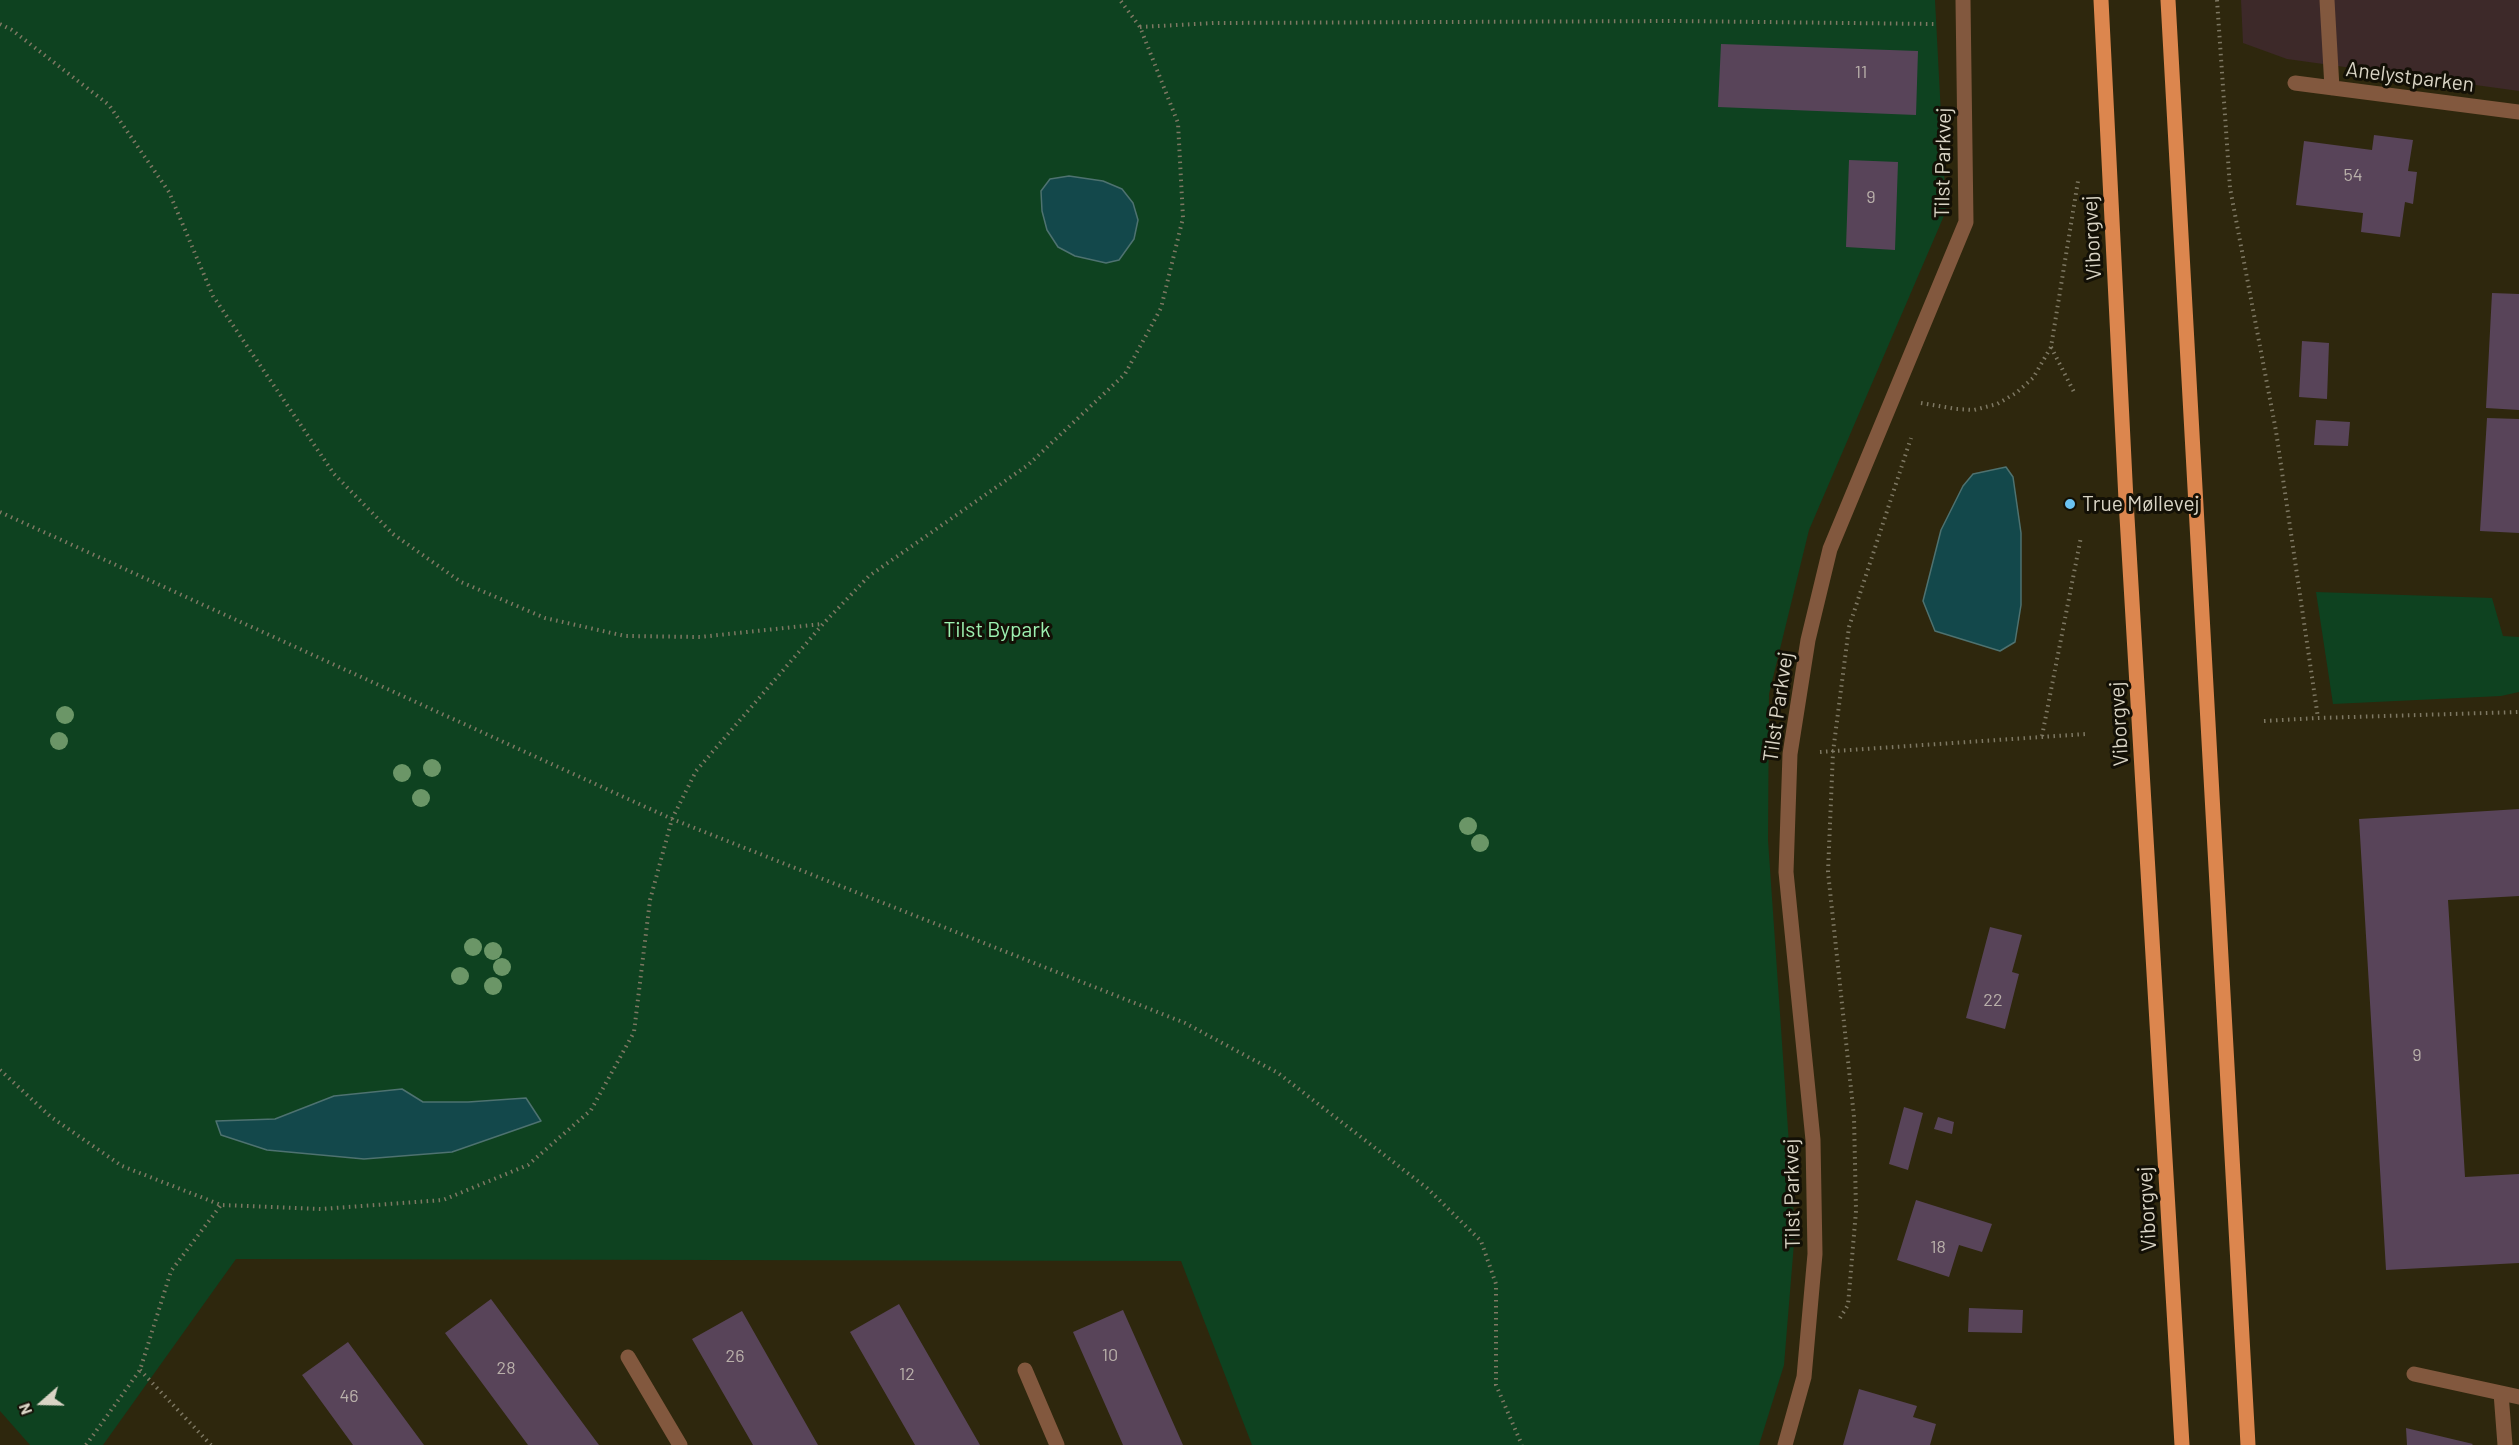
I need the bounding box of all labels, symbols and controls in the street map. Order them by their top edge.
street label: Anelystparken [2344,57,2476,97]
house number: 11 [1855,61,1867,83]
street label: Tilst Parkvej [1929,107,1957,219]
house number: 54 [2343,164,2363,186]
house number: 9 [1866,186,1876,208]
street label: Viborgvej [2077,195,2107,281]
place label: True Møllevej [2082,491,2200,517]
marker: True Møllevej [2063,497,2077,511]
park label: Tilst Bypark [944,617,1050,643]
street label: Tilst Parkvej [1758,650,1798,764]
street label: Viborgvej [2104,681,2134,767]
house number: 22 [1983,989,2003,1011]
house number: 9 [2412,1044,2422,1066]
street label: Tilst Parkvej [1778,1138,1806,1250]
street label: Viborgvej [2132,1166,2162,1252]
house number: 18 [1930,1236,1946,1258]
house number: 10 [1102,1344,1118,1366]
house number: 26 [726,1345,744,1367]
house number: 28 [496,1357,516,1379]
house number: 12 [899,1363,915,1385]
north arrow [12,1373,72,1433]
house number: 46 [339,1385,359,1407]
text: N [14,1401,35,1418]

